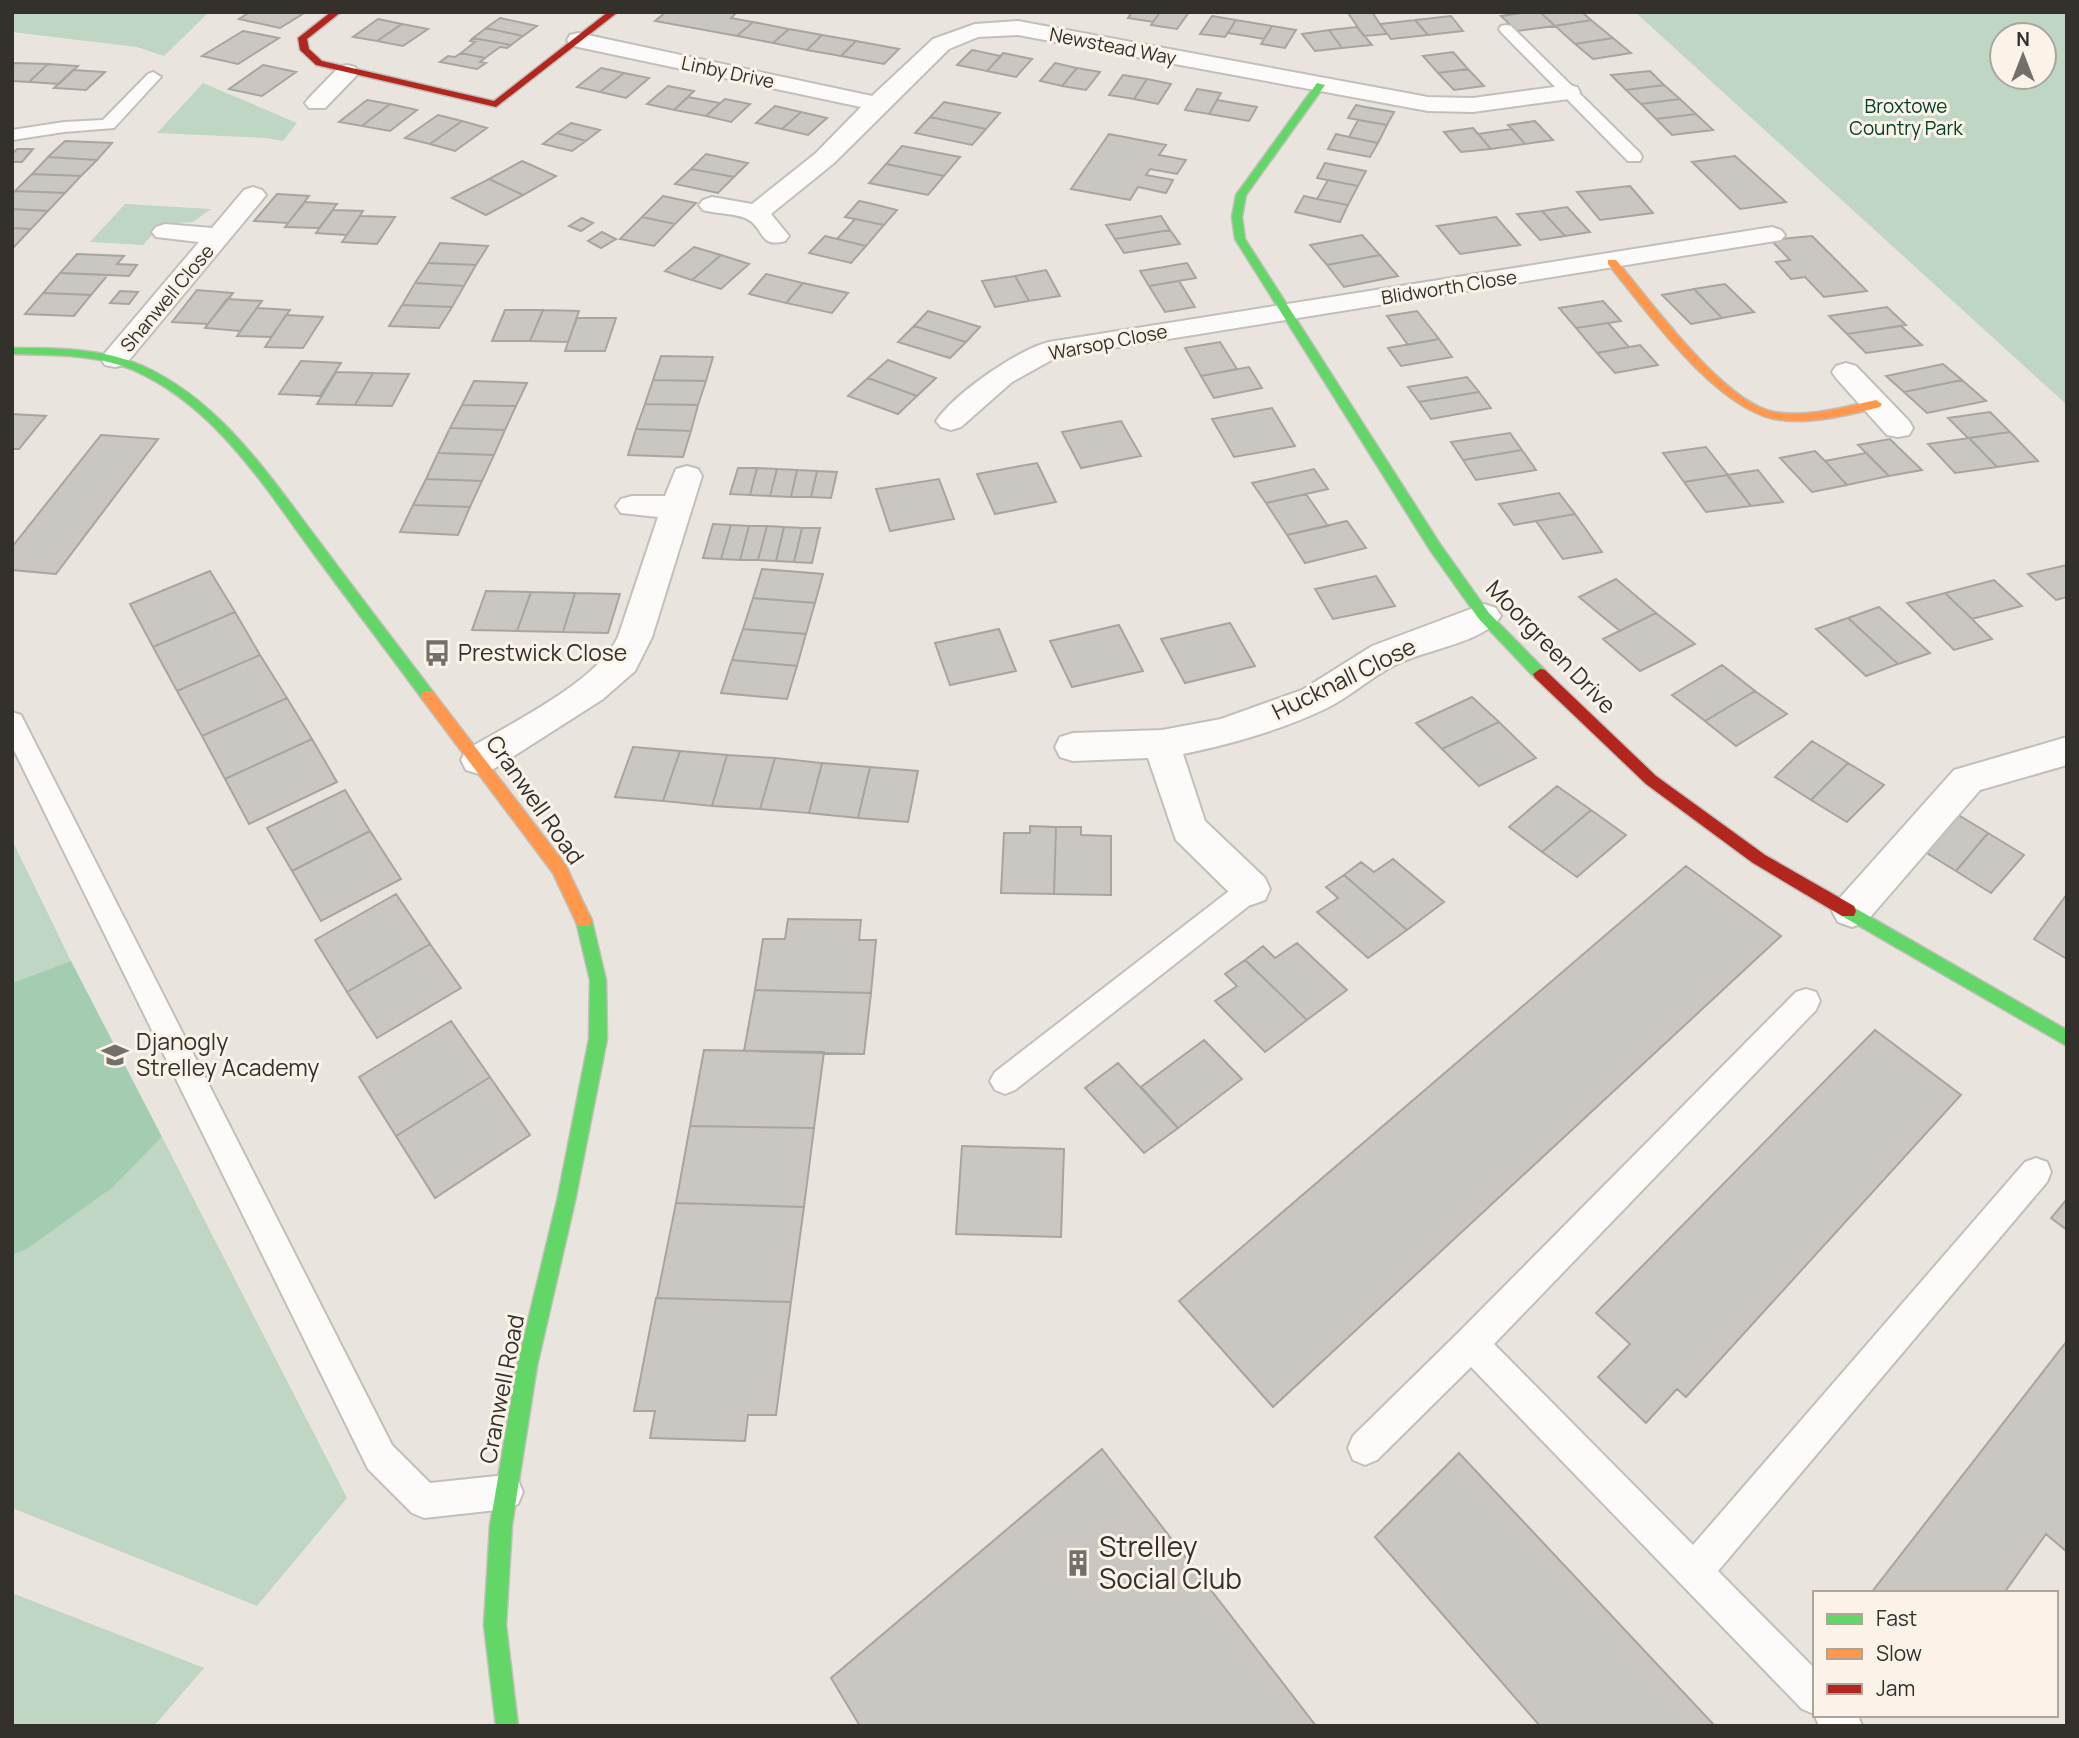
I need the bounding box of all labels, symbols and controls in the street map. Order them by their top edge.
street label: Newstead Way [1047,21,1179,71]
north arrow [1988,21,2058,91]
text: N [2016,26,2030,52]
street label: Linby Drive [679,49,777,95]
park label: Broxtowe Country Park [1849,93,1963,141]
street label: Shanwell Close [114,239,220,357]
street label: Blidworth Close [1379,263,1519,311]
street label: Warsop Close [1046,318,1170,366]
street label: Moorgreen Drive [1480,572,1624,720]
street label: Hucknall Close [1266,629,1421,727]
place label: Prestwick Close [458,636,627,668]
bus stop icon: Prestwick Close [422,638,452,668]
street label: Cranwell Road [479,728,592,871]
place label: Djanogly Strelley Academy [136,1025,320,1083]
school or university icon: Djanogly Strelley Academy [100,1040,130,1070]
street label: Cranwell Road [471,1312,531,1466]
place label: Strelley Social Club [1099,1527,1242,1597]
building icon: Strelley Social Club [1063,1548,1093,1578]
legend [1813,1591,2058,1717]
text: Fast [1876,1604,1917,1632]
text: Slow [1876,1639,1922,1667]
text: Jam [1876,1674,1915,1702]

